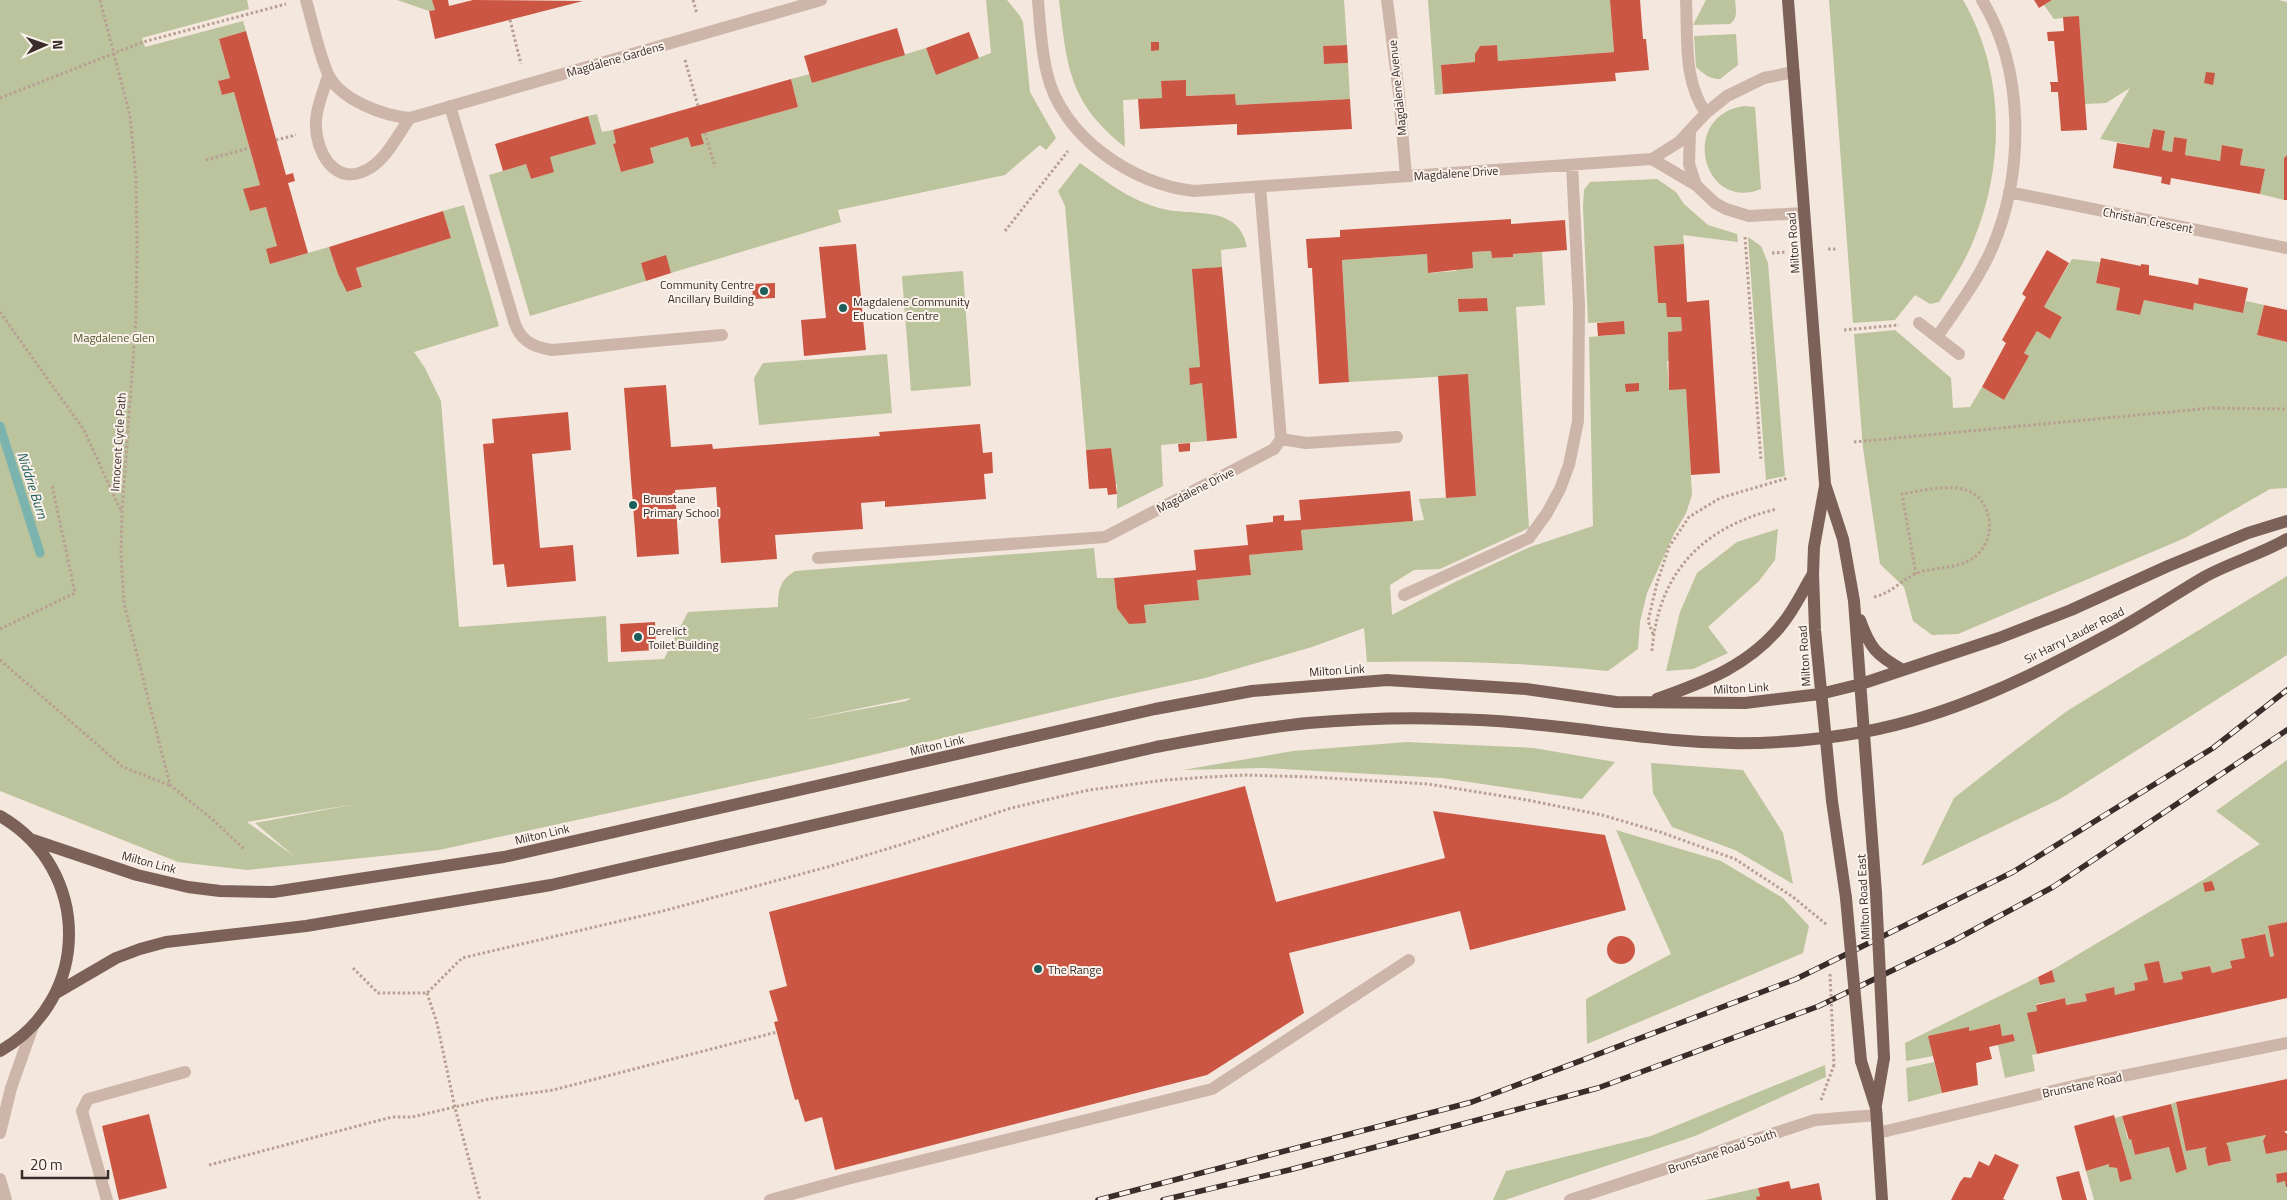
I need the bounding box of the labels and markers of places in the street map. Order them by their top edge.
place label: Community Centre Ancillary Building [660,275,754,308]
marker: Community Centre Ancillary Building [758,285,770,297]
place label: Magdalene Community Education Centre [853,292,970,325]
marker: Magdalene Community Education Centre [837,302,849,314]
place label: Brunstane Primary School [643,489,719,522]
marker: Brunstane Primary School [627,499,639,511]
place label: Derelict Toilet Building [648,621,719,654]
marker: Derelict Toilet Building [632,631,644,643]
place label: The Range [1048,960,1102,979]
marker: The Range [1032,963,1044,975]

